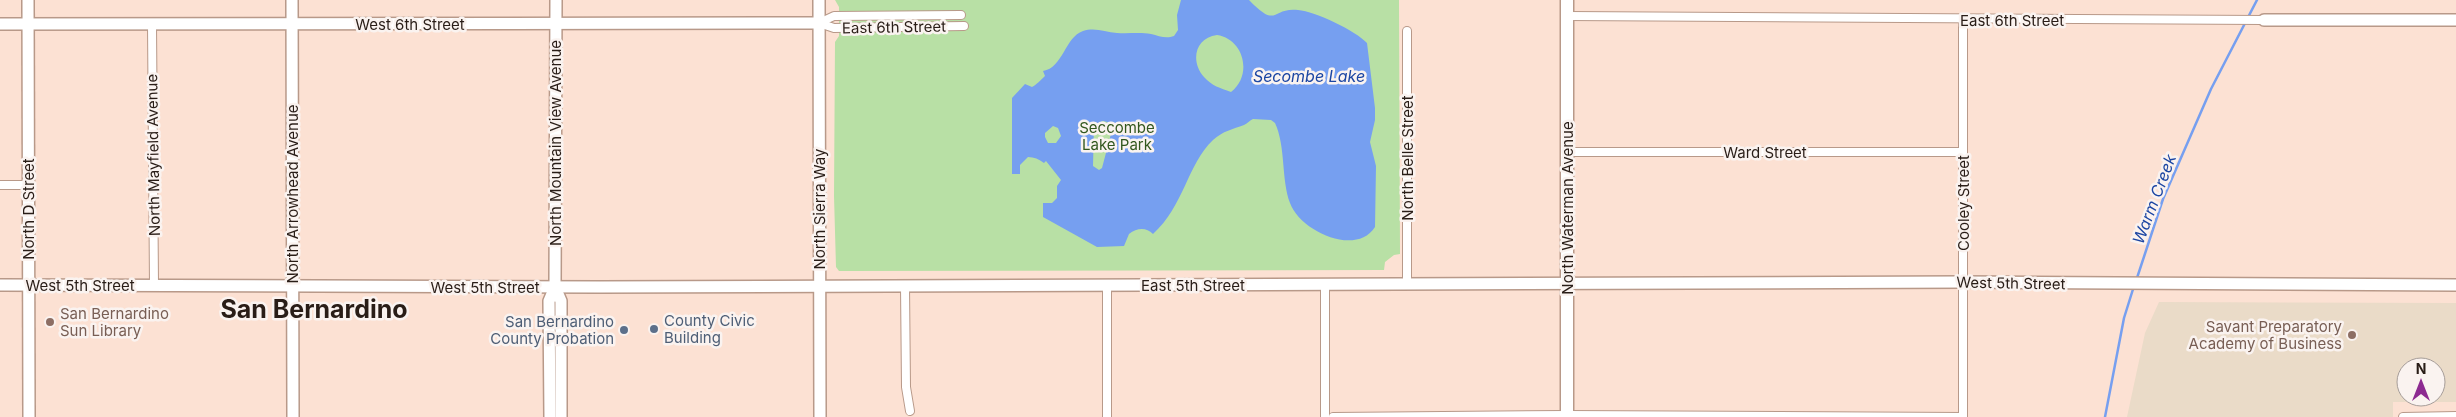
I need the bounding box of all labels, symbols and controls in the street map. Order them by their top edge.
street label: East 6th Street [1960,11,2064,30]
street label: West 6th Street [355,15,465,34]
street label: East 6th Street [842,17,946,37]
street label: North Mountain View Avenue [546,40,565,246]
water label: Secombe Lake [1253,66,1365,86]
street label: North Mayfield Avenue [142,74,164,236]
street label: North Belle Street [1398,95,1417,221]
street label: North Arrowhead Avenue [283,104,302,284]
park label: Seccombe Lake Park [1079,118,1155,154]
street label: North Waterman Avenue [1558,121,1577,295]
street label: Ward Street [1723,143,1807,162]
street label: North Sierra Way [810,148,829,270]
water label: Warm Creek [2128,151,2180,247]
street label: Cooley Street [1954,155,1973,251]
street label: North D Street [19,158,38,260]
street label: West 5th Street [1956,273,2066,293]
street label: West 5th Street [25,276,135,295]
street label: East 5th Street [1141,276,1245,295]
street label: West 5th Street [430,278,540,297]
district label: San Bernardino [220,294,408,324]
place label: San Bernardino Sun Library [60,304,169,340]
place label: County Civic Building [664,311,755,347]
place label: San Bernardino County Probation [490,312,614,348]
marker: San Bernardino Sun Library [44,316,56,328]
place label: Savant Preparatory Academy of Business [2189,317,2343,353]
marker: County Civic Building [648,323,660,335]
marker: San Bernardino County Probation [618,324,630,336]
marker: Savant Preparatory Academy of Business [2346,329,2358,341]
north arrow [2396,357,2446,407]
text: N [2416,360,2426,377]

